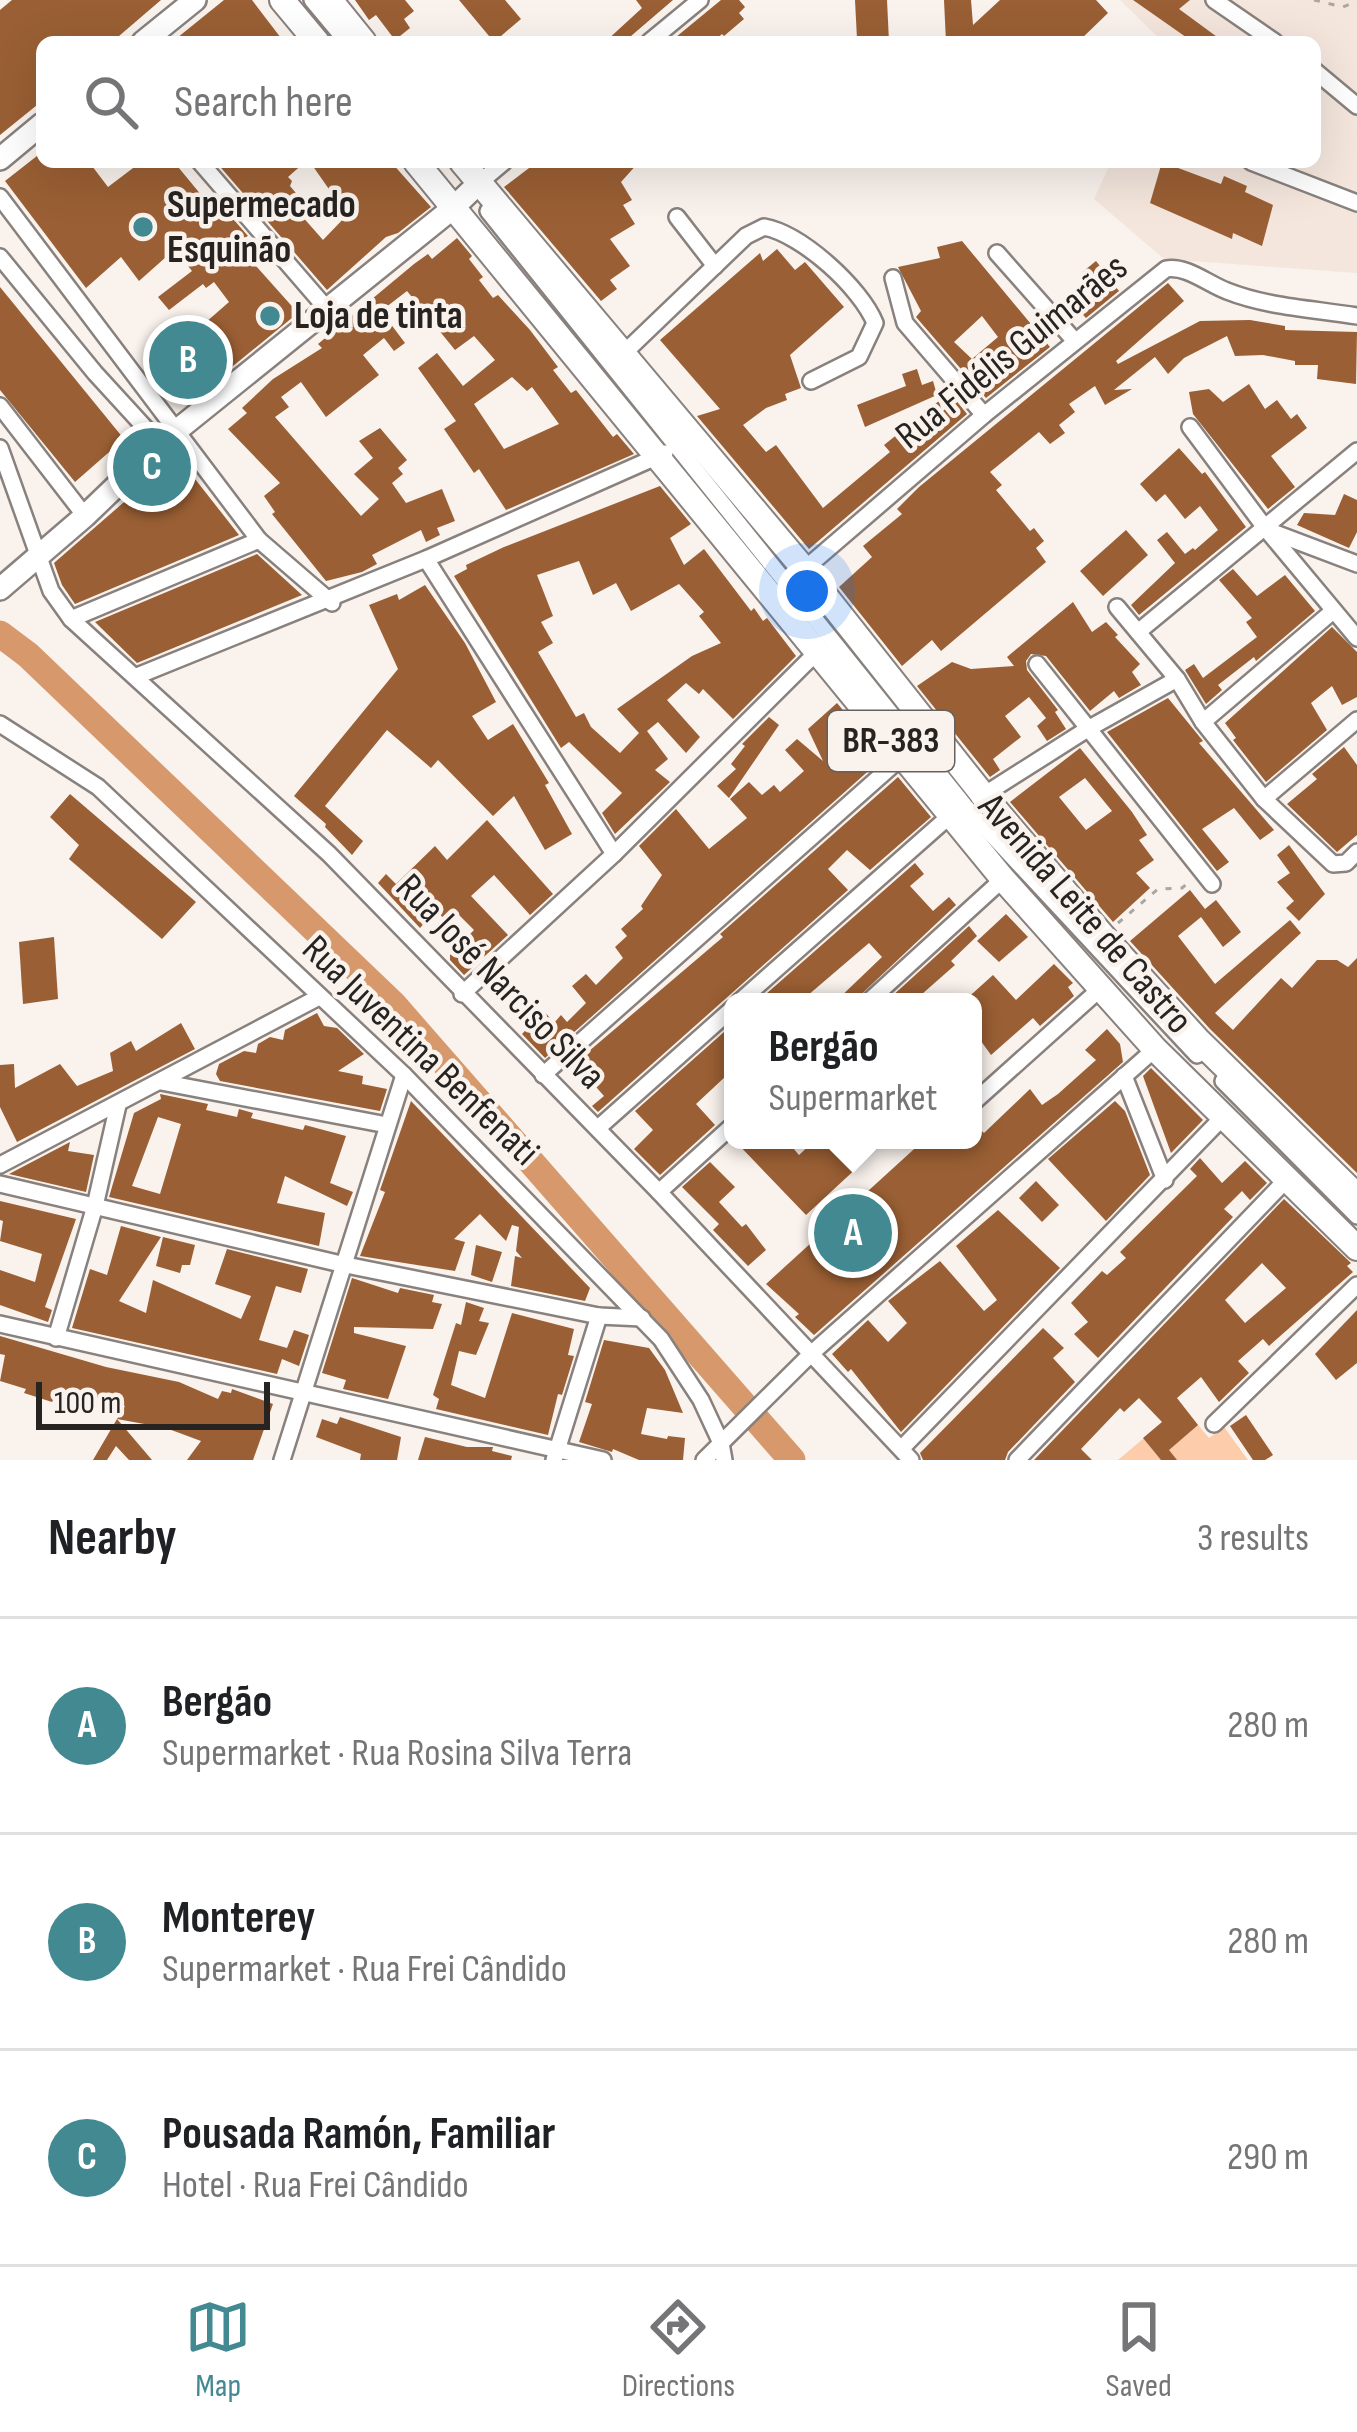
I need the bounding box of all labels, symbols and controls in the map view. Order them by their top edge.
search box [36,36,1321,168]
icon: search [78,69,144,135]
text: Search here [174,75,353,130]
place label: Supermecado Esquinão [167,182,356,274]
marker: Supermecado Esquinão [130,214,156,240]
street label: Rua Fidélis Guimarães [887,244,1137,460]
place label: Loja de tinta [294,293,463,340]
marker: Loja de tinta [257,303,283,329]
pin: B [149,315,227,405]
pin: C [113,422,191,512]
your location [777,561,837,621]
road number: BR-383 [828,711,954,771]
street label: Avenida Leite de Castro [967,784,1202,1044]
street label: Rua José Narciso Silva [385,865,615,1099]
street label: Rua Juventina Benfenati [292,926,548,1176]
popup [724,993,982,1149]
text: Bergão [769,1020,879,1075]
text: Supermarket [769,1075,938,1122]
pin: A [814,1188,892,1278]
scale bar [36,1376,270,1429]
text: 100 m [54,1383,121,1423]
text: Nearby [48,1508,177,1569]
text: 3 results [1197,1515,1309,1562]
text: Bergão [162,1675,272,1730]
text: A [78,1702,96,1749]
text: 280 m [1227,1702,1309,1749]
text: Supermarket · Rua Rosina Silva Terra [162,1730,632,1777]
text: Monterey [162,1891,315,1946]
text: B [78,1918,96,1965]
text: 280 m [1227,1918,1309,1965]
text: Supermarket · Rua Frei Cândido [162,1946,567,1993]
text: Pousada Ramón, Familiar [162,2107,555,2162]
text: C [77,2134,97,2181]
text: 290 m [1227,2134,1309,2181]
text: Hotel · Rua Frei Cândido [162,2162,469,2209]
tab: Map [185,2294,251,2406]
tab: Directions [622,2294,735,2406]
tab: Saved [1106,2294,1172,2406]

